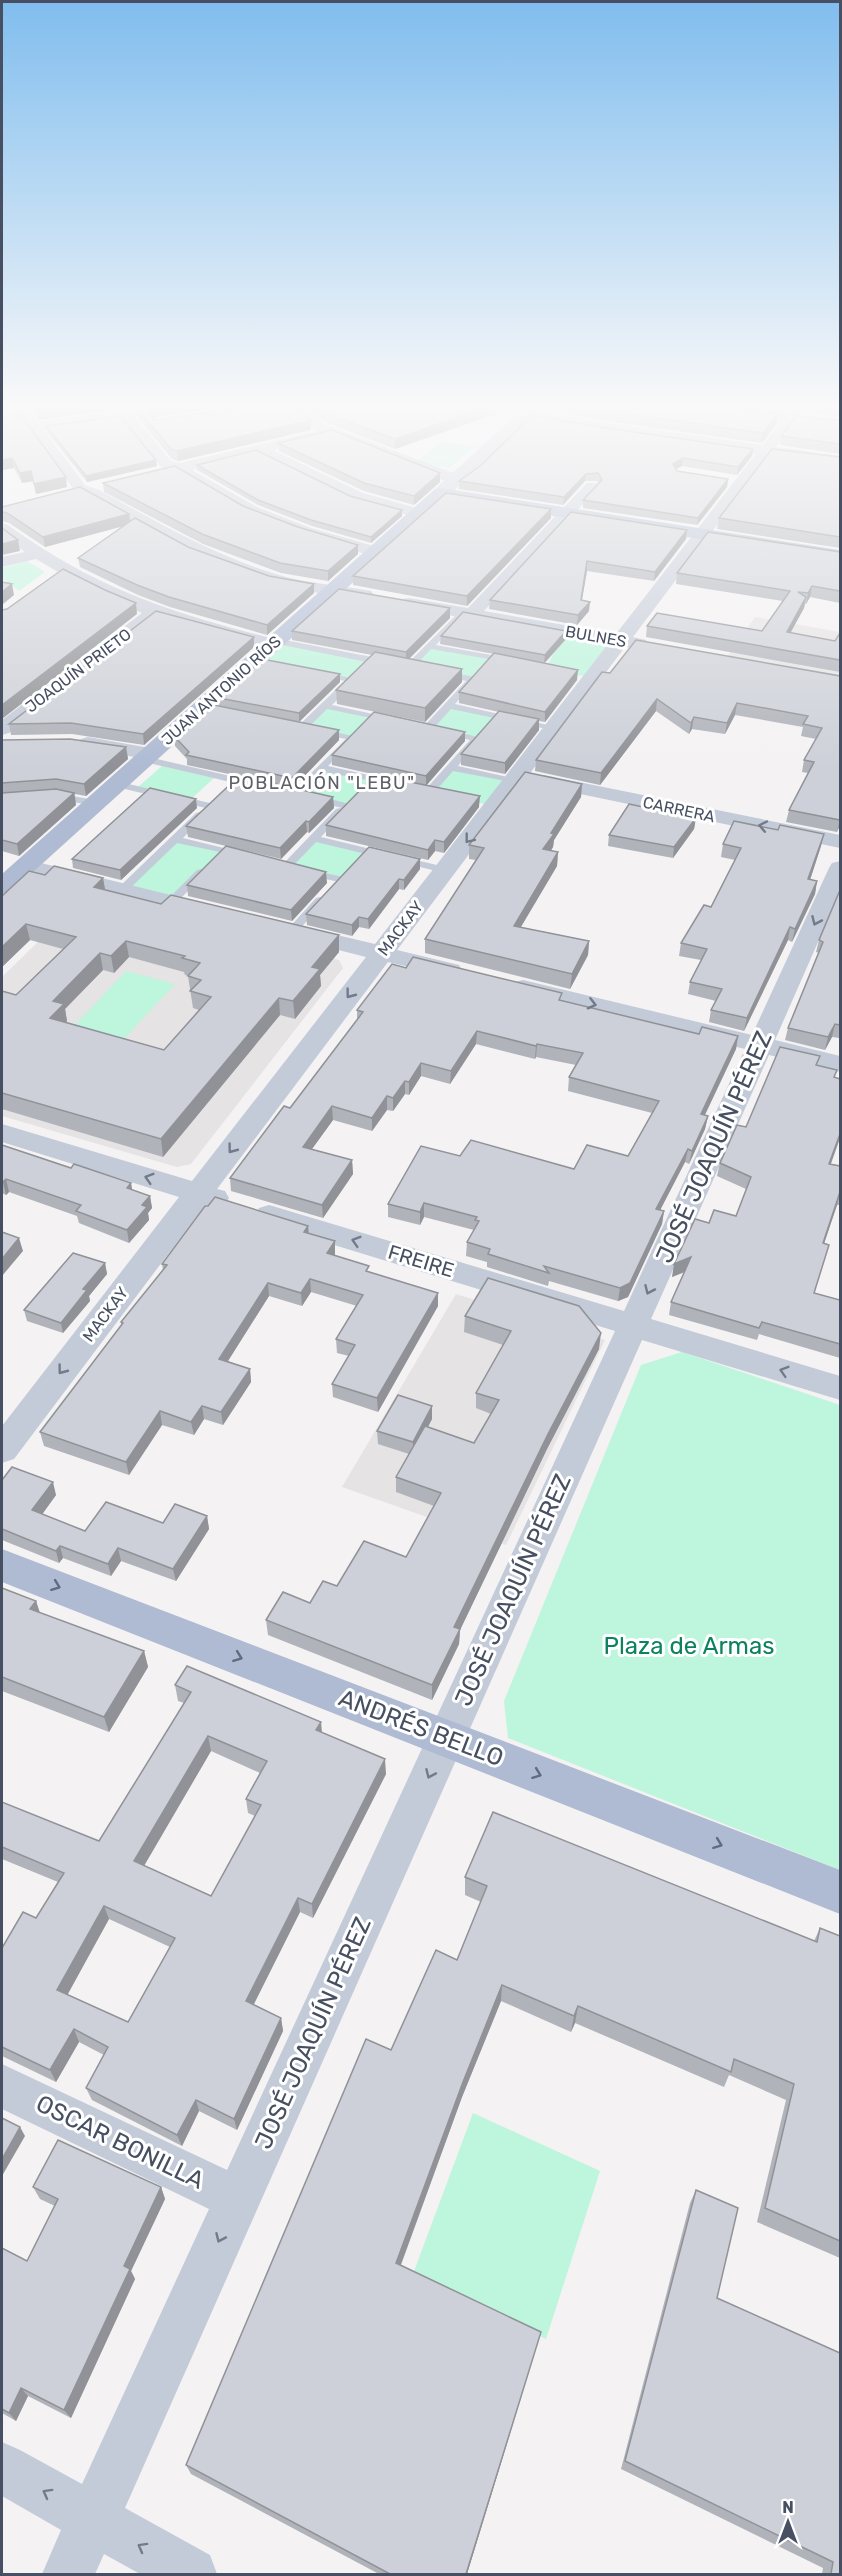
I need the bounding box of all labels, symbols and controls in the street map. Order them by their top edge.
street label: BULNES [564,622,628,651]
street label: JOAQUÍN PRIETO [22,624,135,716]
street label: JUAN ANTONIO RÍOS [158,632,285,749]
district label: POBLACIÓN "LEBU" [229,772,415,794]
street label: CARRERA [641,793,717,826]
one-way arrow [758,820,768,833]
one-way arrow [465,832,476,843]
street label: MACKAY [374,897,427,959]
one-way arrow [812,915,824,926]
one-way arrow [347,987,358,998]
one-way arrow [587,997,597,1010]
street label: JOSÉ JOAQUÍN PÉREZ [650,1027,778,1267]
one-way arrow [228,1142,239,1153]
one-way arrow [144,1173,155,1185]
one-way arrow [351,1236,362,1248]
street label: FREIRE [385,1240,457,1282]
street label: MACKAY [79,1283,132,1345]
one-way arrow [644,1283,656,1294]
one-way arrow [59,1364,70,1375]
one-way arrow [780,1366,790,1378]
street label: JOSÉ JOAQUÍN PÉREZ [449,1470,577,1710]
one-way arrow [50,1579,61,1591]
park label: Plaza de Armas [604,1632,774,1660]
one-way arrow [231,1650,242,1662]
street label: ANDRÉS BELLO [335,1684,507,1772]
one-way arrow [531,1766,542,1779]
one-way arrow [425,1767,437,1778]
one-way arrow [712,1837,723,1849]
street label: JOSÉ JOAQUÍN PÉREZ [249,1913,377,2153]
street label: OSCAR BONILLA [31,2089,209,2195]
one-way arrow [215,2232,227,2243]
one-way arrow [43,2489,53,2500]
north arrow [758,2492,818,2552]
text: N [782,2498,794,2517]
one-way arrow [138,2543,148,2554]

